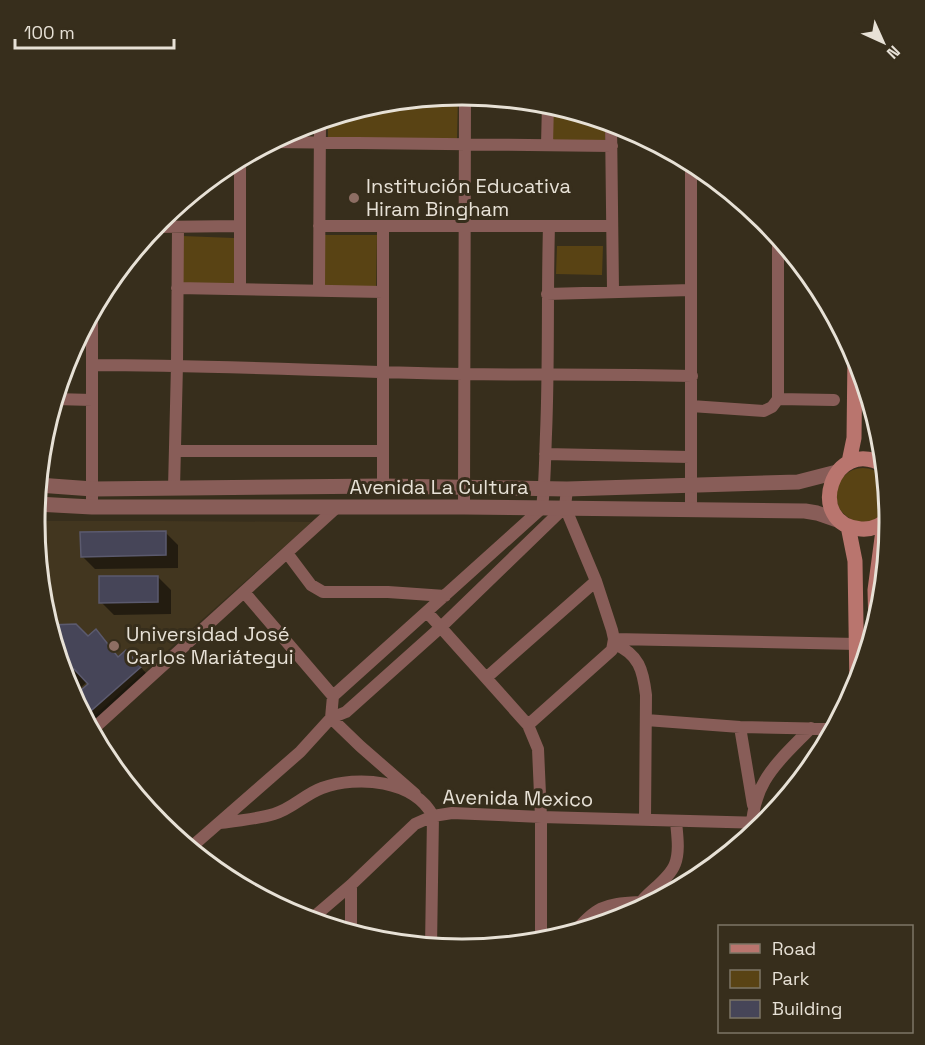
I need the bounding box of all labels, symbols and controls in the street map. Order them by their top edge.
scale bar [15,12,174,50]
north arrow [853,12,913,72]
text: 100 m [24,21,75,44]
text: N [882,41,904,63]
place label: Institución Educativa Hiram Bingham [366,173,571,222]
marker: Institución Educativa Hiram Bingham [347,191,361,205]
street label: Avenida La Cultura [350,474,528,500]
place label: Universidad José Carlos Mariátegui [126,621,294,670]
marker: Universidad José Carlos Mariátegui [107,639,121,653]
street label: Avenida Mexico [442,784,594,812]
legend [718,925,913,1033]
text: Road [772,937,816,960]
text: Park [772,967,810,990]
text: Building [772,997,842,1020]

